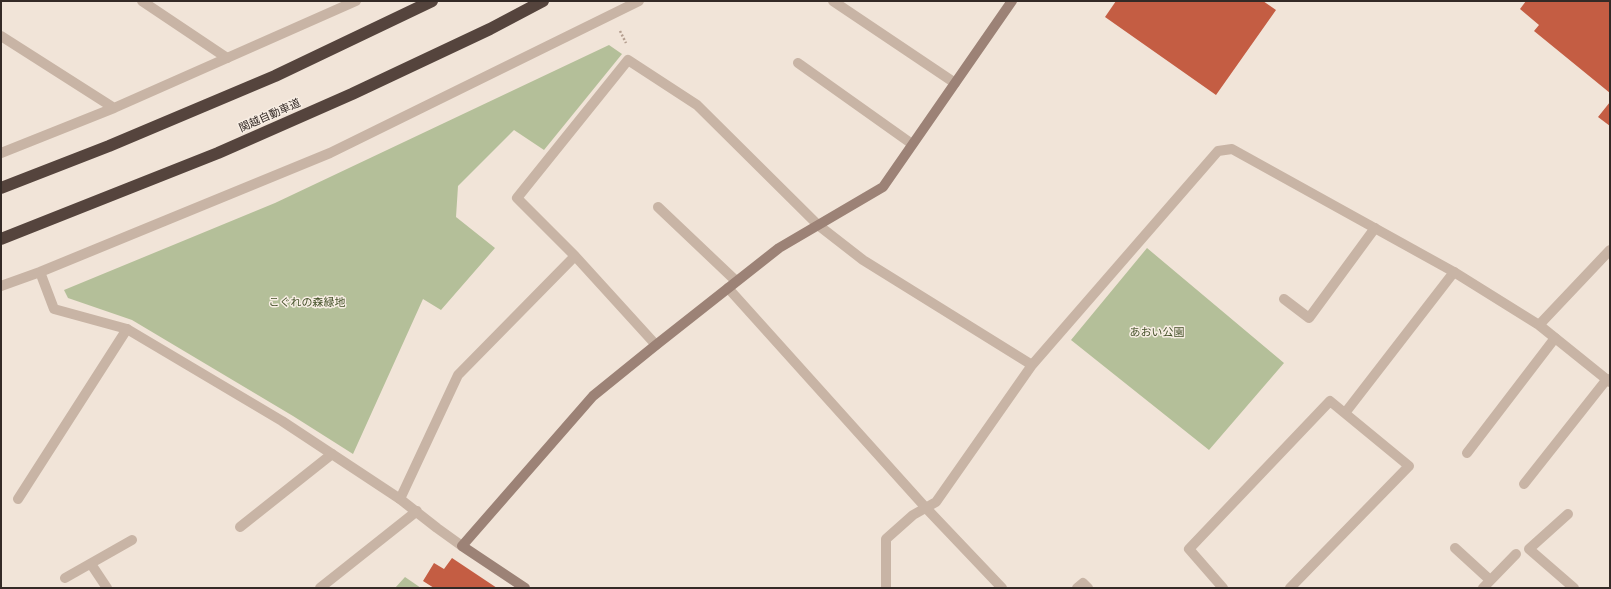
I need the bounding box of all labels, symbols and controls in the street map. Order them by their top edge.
street label: 関越自動車道 [237,97,303,135]
park label: こぐれの森緑地 [269,296,345,310]
park label: あおい公園 [1130,326,1184,340]

